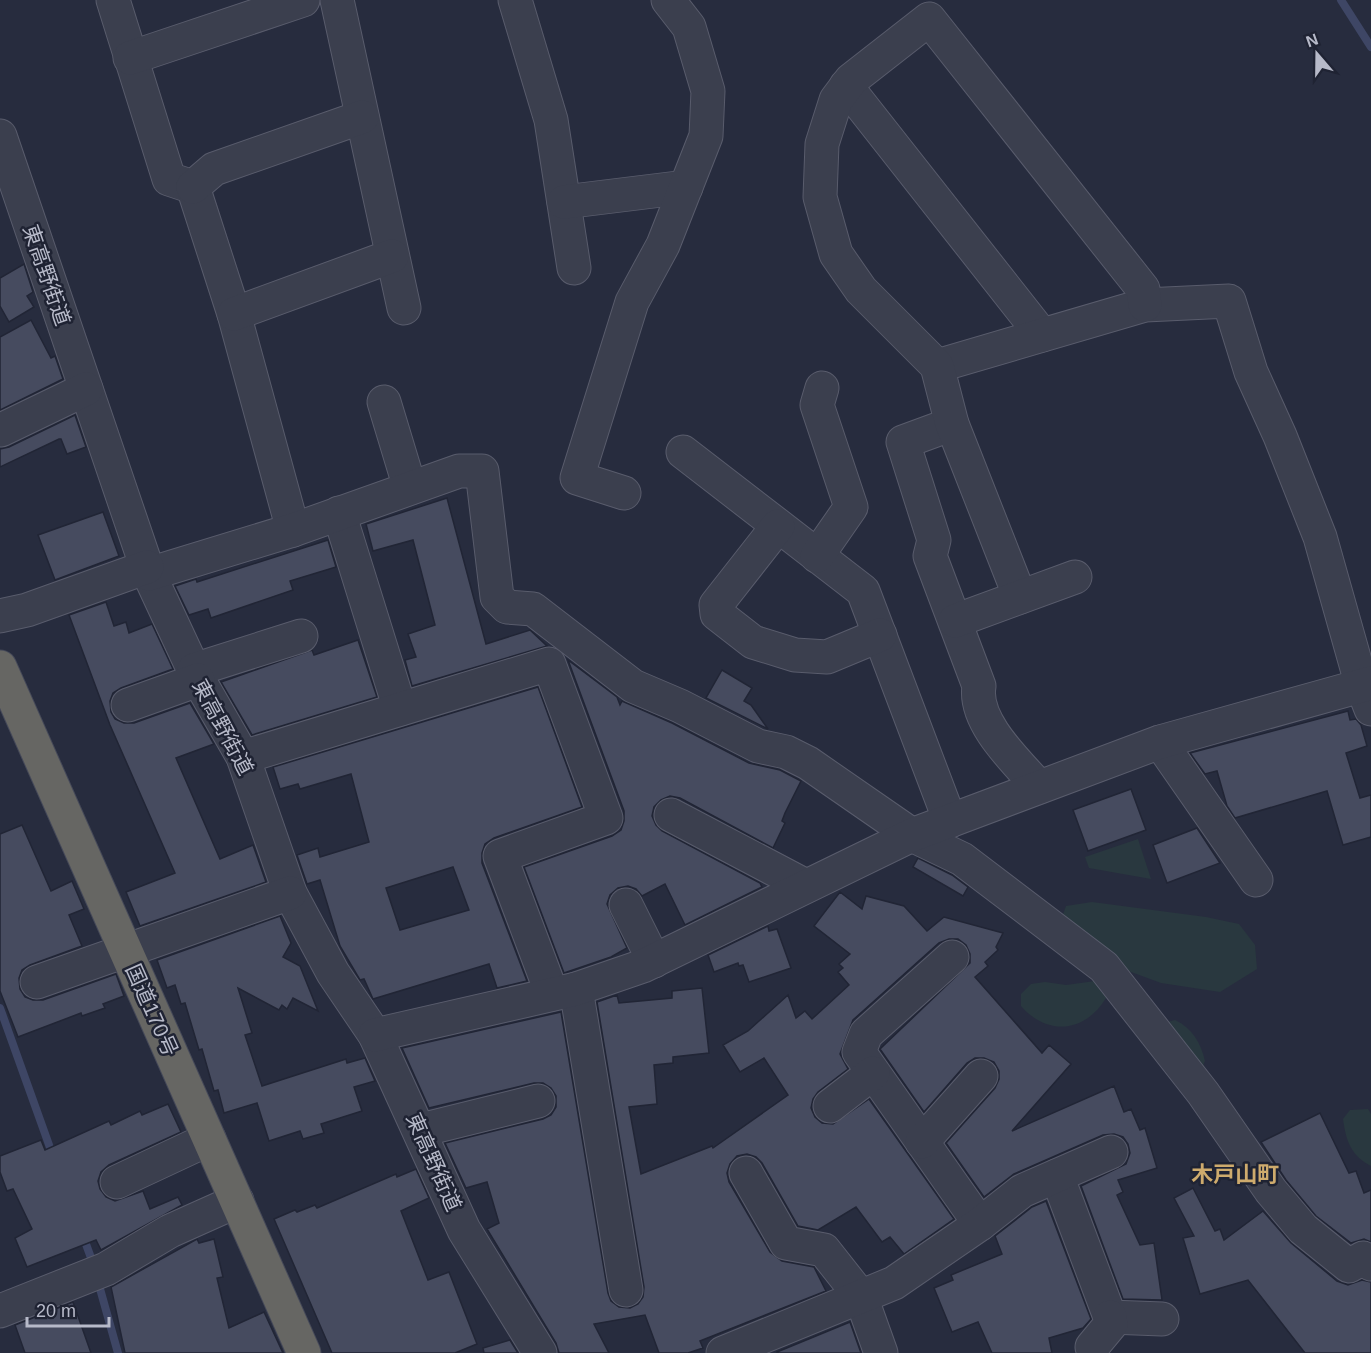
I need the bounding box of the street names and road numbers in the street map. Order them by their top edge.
street label: 東高野街道 [19,222,75,328]
street label: 東高野街道 [188,675,258,779]
street label: 国道170号 [122,961,182,1059]
street label: 東高野街道 [402,1109,466,1215]

